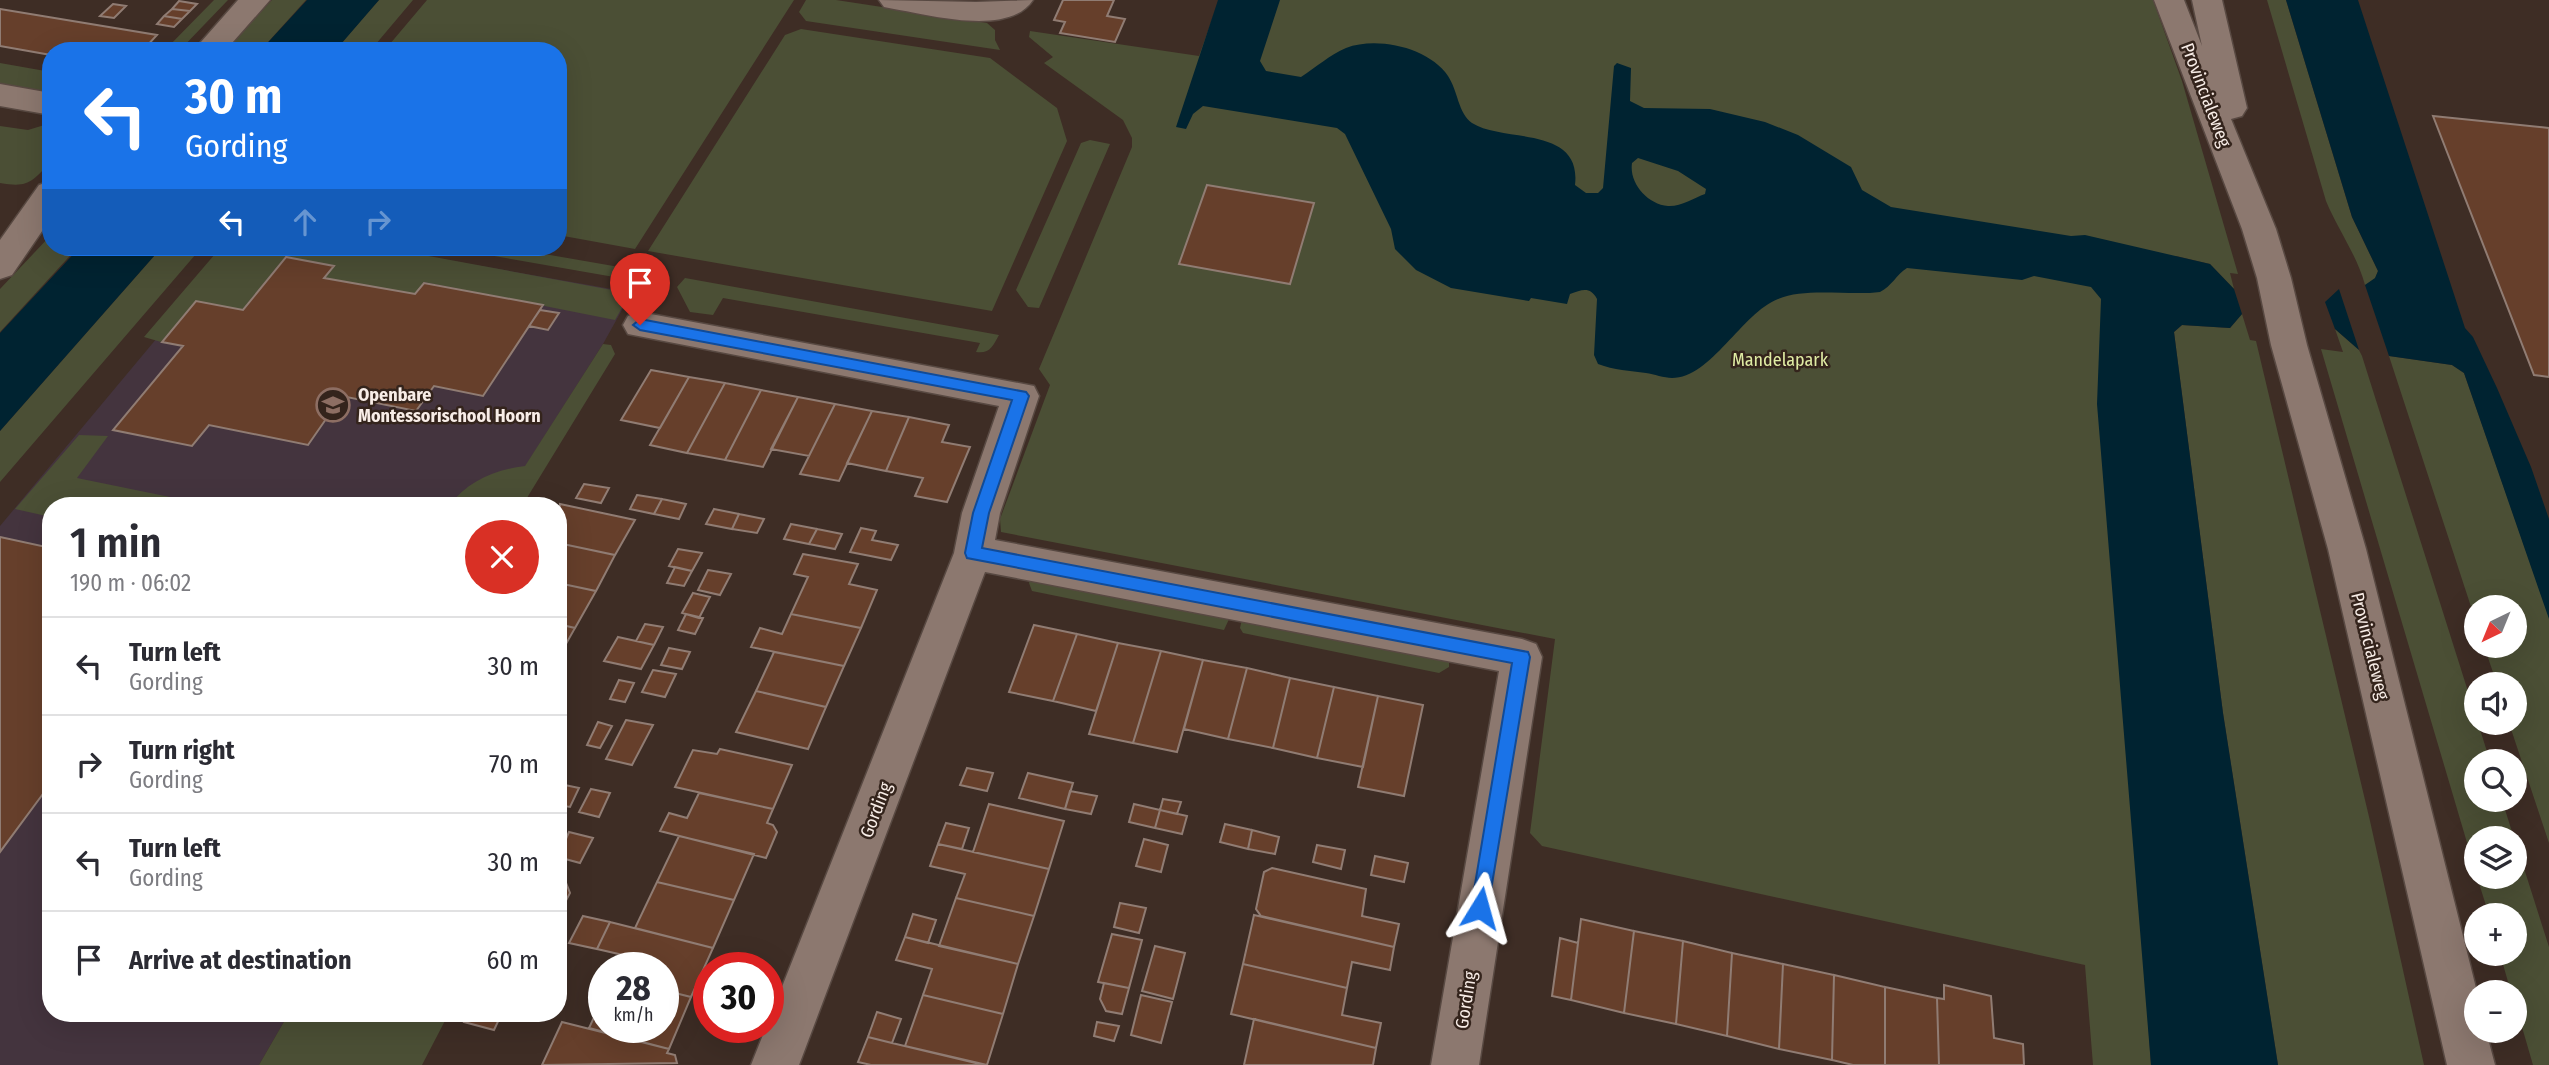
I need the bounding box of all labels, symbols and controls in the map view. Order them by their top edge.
street label: Provincialeweg [2176,40,2236,151]
text: 30 m [185,67,283,126]
icon: left [70,70,161,161]
text: Gording [185,127,288,165]
icon: left [213,203,251,241]
icon: ahead [286,203,324,241]
icon: right [359,203,397,241]
pin [610,253,670,325]
icon: arrive [621,264,659,302]
park label: Mandelapark [1732,349,1829,371]
place label: Openbare Montessorischool Hoorn [358,384,541,427]
school or university icon: Openbare Montessorischool Hoorn [314,386,352,424]
text: 1 min [70,518,161,568]
button: close [465,520,539,594]
text: 190 m · 06:02 [70,569,191,597]
street label: Provincialeweg [2346,590,2394,702]
north arrow [2464,595,2527,658]
map controls [2464,595,2527,1043]
text: Turn left [129,637,221,668]
icon: left [70,647,108,685]
text: 30 m [488,651,539,682]
text: Gording [129,668,203,696]
button: sound [2464,672,2527,735]
text: Turn right [129,735,235,766]
icon: right [70,745,108,783]
text: 70 m [489,749,539,780]
button: search [2464,749,2527,812]
text: Gording [129,766,203,794]
street label: Gording [855,779,897,841]
button: layers [2464,826,2527,889]
text: Turn left [129,833,221,864]
icon: left [70,843,108,881]
text: 30 m [488,847,539,878]
text: Gording [129,864,203,892]
position arrow [1443,871,1517,945]
button: + [2464,903,2527,966]
icon: arrive [70,941,108,979]
text: Arrive at destination [129,945,352,976]
text: 60 m [486,945,539,976]
speed limit sign: 30 [693,952,784,1043]
text: 28 [616,967,651,1009]
street label: Gording [1451,969,1481,1030]
button: − [2464,980,2527,1043]
text: km/h [613,1004,654,1026]

